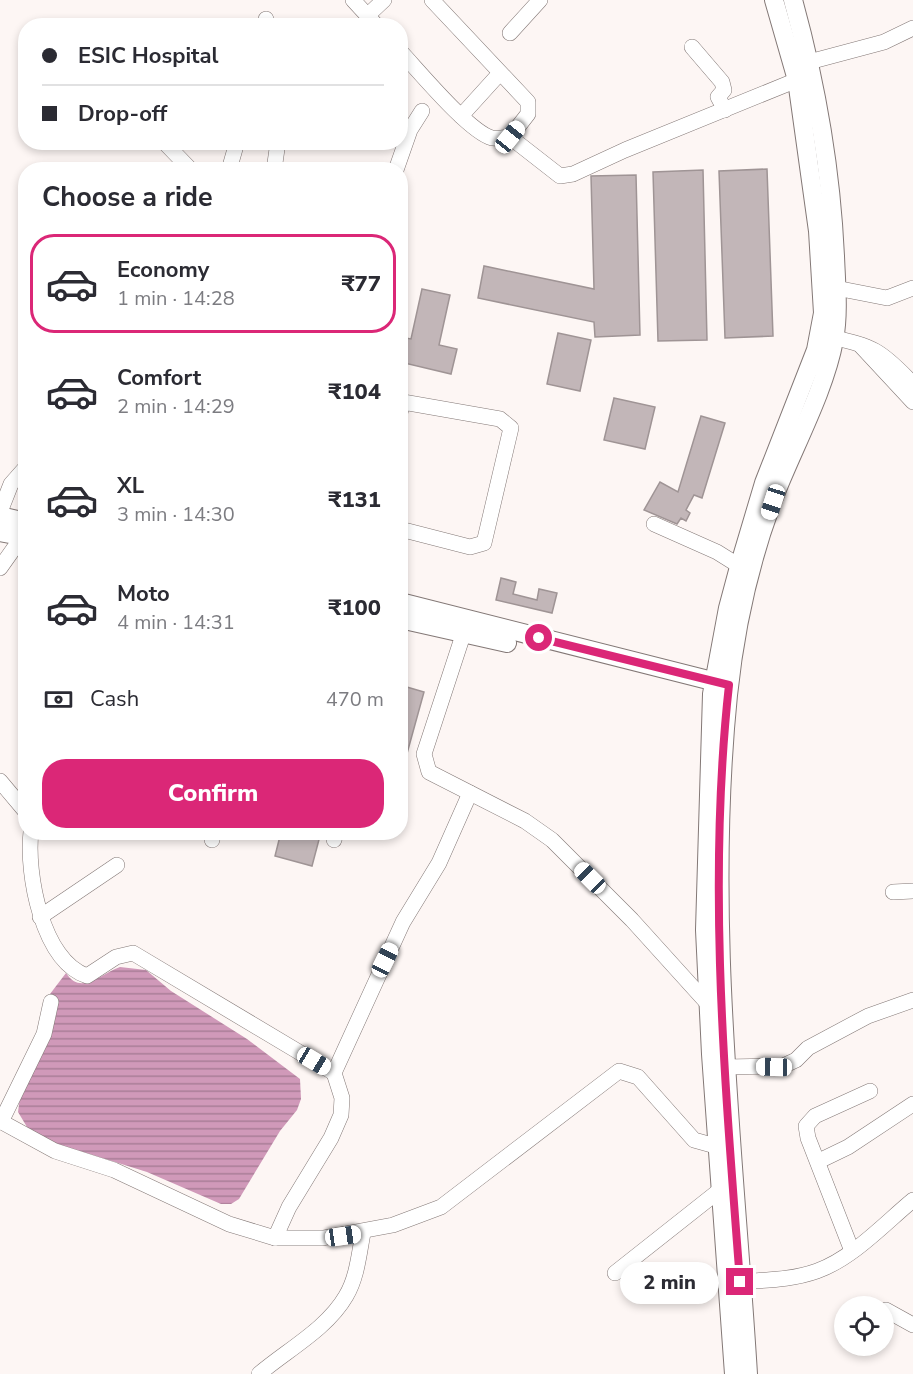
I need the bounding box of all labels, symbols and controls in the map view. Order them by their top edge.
text: ESIC Hospital [78,41,219,71]
text: Drop-off [78,99,167,129]
car [492,117,528,157]
text: Choose a ride [42,179,213,216]
text: Economy [117,255,209,285]
icon: car [45,257,99,311]
text: ₹77 [341,269,381,299]
text: 1 min · 14:28 [117,285,235,312]
text: Comfort [117,363,201,393]
icon: car [45,365,99,419]
text: ₹104 [328,377,381,407]
text: 2 min · 14:29 [117,393,235,420]
text: XL [117,471,144,501]
icon: car [45,473,99,527]
car [759,482,787,522]
text: ₹131 [328,485,381,515]
text: 3 min · 14:30 [117,501,235,528]
text: Moto [117,579,170,609]
icon: car [45,581,99,635]
text: ₹100 [328,593,381,623]
text: 4 min · 14:31 [117,609,235,636]
route start [525,624,552,651]
icon: cash [42,683,75,716]
text: Cash [90,684,139,714]
text: 470 m [326,686,384,713]
button: Confirm [42,759,384,828]
car [571,859,609,897]
car [369,940,401,980]
car [294,1044,334,1078]
car [756,1058,792,1076]
car [324,1225,362,1247]
callout: 2 min [620,1261,719,1303]
route end [726,1268,753,1295]
text: 2 min [643,1269,696,1296]
map controls [834,1296,894,1356]
button: locate [834,1296,894,1356]

